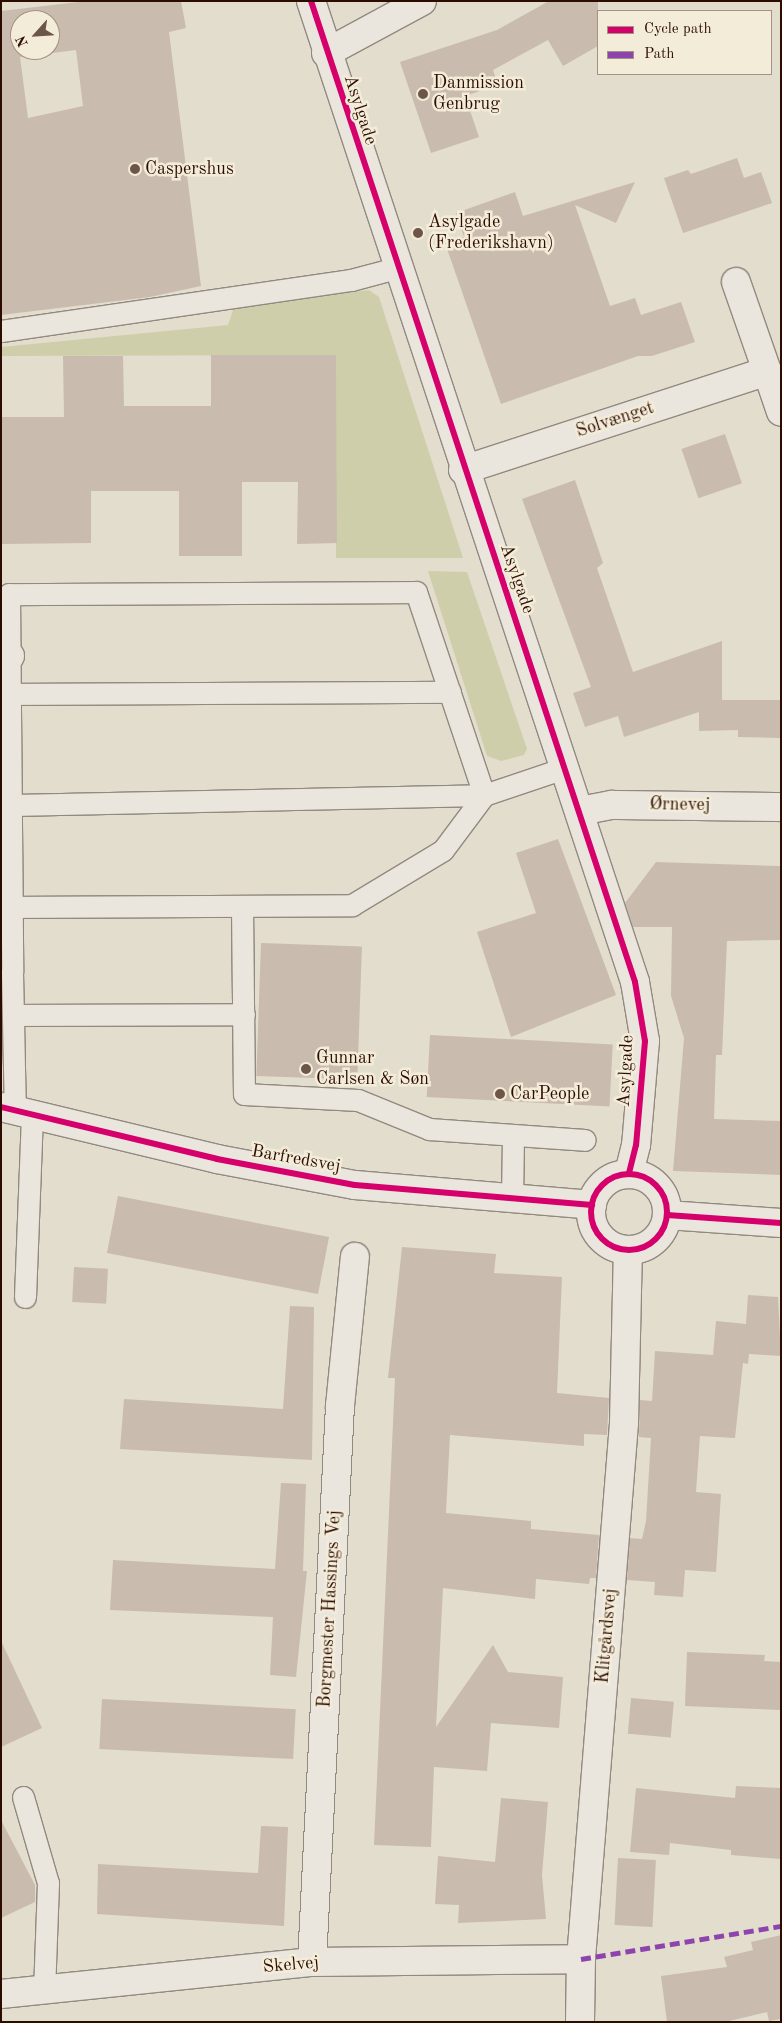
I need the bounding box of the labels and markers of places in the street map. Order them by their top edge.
place label: Danmission Genbrug [433,73,524,116]
marker: Danmission Genbrug [417,88,429,100]
place label: Caspershus [145,158,234,180]
marker: Caspershus [129,163,141,175]
place label: Asylgade (Frederikshavn) [428,212,554,254]
marker: Asylgade (Frederikshavn) [412,227,424,239]
place label: Gunnar Carlsen & Søn [316,1048,429,1090]
marker: Gunnar Carlsen & Søn [300,1063,312,1075]
place label: CarPeople [510,1083,589,1105]
marker: CarPeople [494,1088,506,1100]

